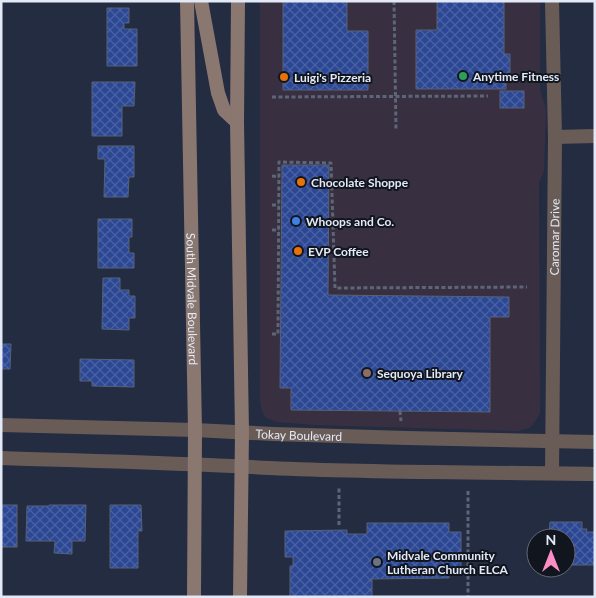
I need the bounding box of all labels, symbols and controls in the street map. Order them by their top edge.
place label: Anytime Fitness [472,69,559,84]
place label: Luigi's Pizzeria [294,70,371,85]
marker: Anytime Fitness [457,70,469,82]
marker: Luigi's Pizzeria [278,71,290,83]
place label: Chocolate Shoppe [311,175,409,190]
marker: Chocolate Shoppe [295,176,307,188]
street label: Caromar Drive [546,199,562,275]
place label: Whoops and Co. [306,214,394,229]
marker: Whoops and Co. [290,215,302,227]
street label: South Midvale Boulevard [184,233,201,365]
place label: EVP Coffee [308,244,369,259]
marker: EVP Coffee [292,245,304,257]
place label: Sequoya Library [377,366,463,381]
marker: Sequoya Library [361,367,373,379]
street label: Tokay Boulevard [255,426,342,444]
north arrow [526,528,576,578]
text: N [546,531,556,548]
place label: Midvale Community Lutheran Church ELCA [387,548,509,577]
marker: Midvale Community Lutheran Church ELCA [371,556,383,568]

